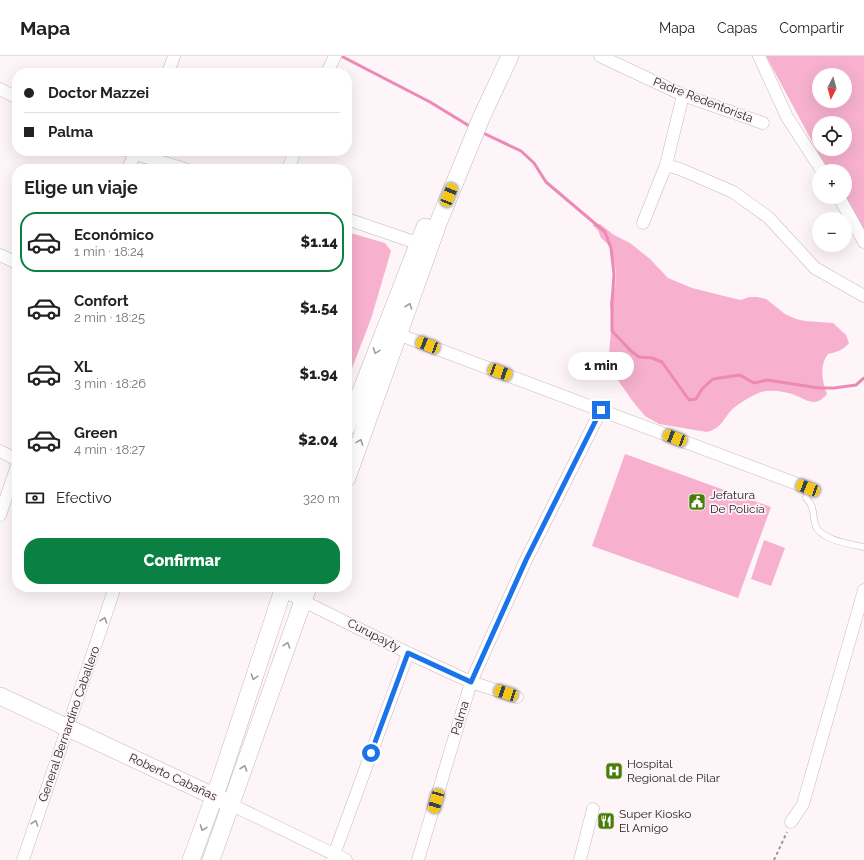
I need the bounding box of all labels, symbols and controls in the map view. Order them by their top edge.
text: Mapa [20,17,70,39]
text: Mapa [659,20,695,36]
text: Capas [717,20,757,36]
text: Compartir [779,20,844,36]
north arrow [812,68,852,108]
map controls [812,68,852,252]
street label: Padre Redentorista [651,74,755,126]
text: Doctor Mazzei [48,84,149,102]
button: locate [812,116,852,156]
text: Palma [48,123,93,141]
button: + [812,164,852,204]
text: Elige un viaje [24,177,138,198]
car [439,182,459,208]
button: − [812,212,852,252]
icon: car [26,224,62,260]
text: Económico [74,226,154,244]
text: $1.14 [301,233,338,251]
text: 1 min · 18:24 [74,244,144,259]
icon: car [26,290,62,326]
text: Confort [74,292,128,310]
text: $1.54 [300,299,338,317]
one-way arrow [404,303,413,310]
text: 2 min · 18:25 [74,310,145,325]
car [415,335,441,355]
one-way arrow [373,348,381,355]
callout: 1 min [568,352,634,380]
icon: car [26,356,62,392]
text: XL [74,358,92,376]
text: 1 min [584,358,618,373]
car [487,362,513,382]
text: $1.94 [300,365,338,383]
text: 3 min · 18:26 [74,376,146,391]
route end [592,401,610,419]
icon: car [26,422,62,458]
text: Green [74,424,118,442]
car [662,428,688,448]
text: $2.04 [298,431,338,449]
one-way arrow [356,438,364,445]
text: 4 min · 18:27 [74,442,145,457]
car [795,478,821,498]
icon: cash [24,487,46,509]
place label: Jefatura De Policía [710,488,765,516]
text: Efectivo [56,489,112,507]
text: 320 m [303,491,340,506]
public building icon: Jefatura De Policía [687,492,707,512]
button: Confirmar [24,538,340,584]
street label: Curupayty [345,616,403,655]
one-way arrow [99,617,108,624]
one-way arrow [283,642,291,649]
street label: General Bernardino Caballero [36,644,102,804]
one-way arrow [251,674,259,681]
car [493,684,519,702]
street label: Palma [448,699,472,737]
route start [362,744,380,762]
street label: Roberto Cabañas [127,750,219,804]
place label: Hospital Regional de Pilar [627,757,721,785]
hospital icon: Hospital Regional de Pilar [604,761,624,781]
one-way arrow [240,764,248,771]
car [427,788,445,814]
place label: Super Kiosko El Amigo [619,807,691,835]
restaurant icon: Super Kiosko El Amigo [596,811,616,831]
one-way arrow [31,820,39,827]
one-way arrow [199,825,207,832]

